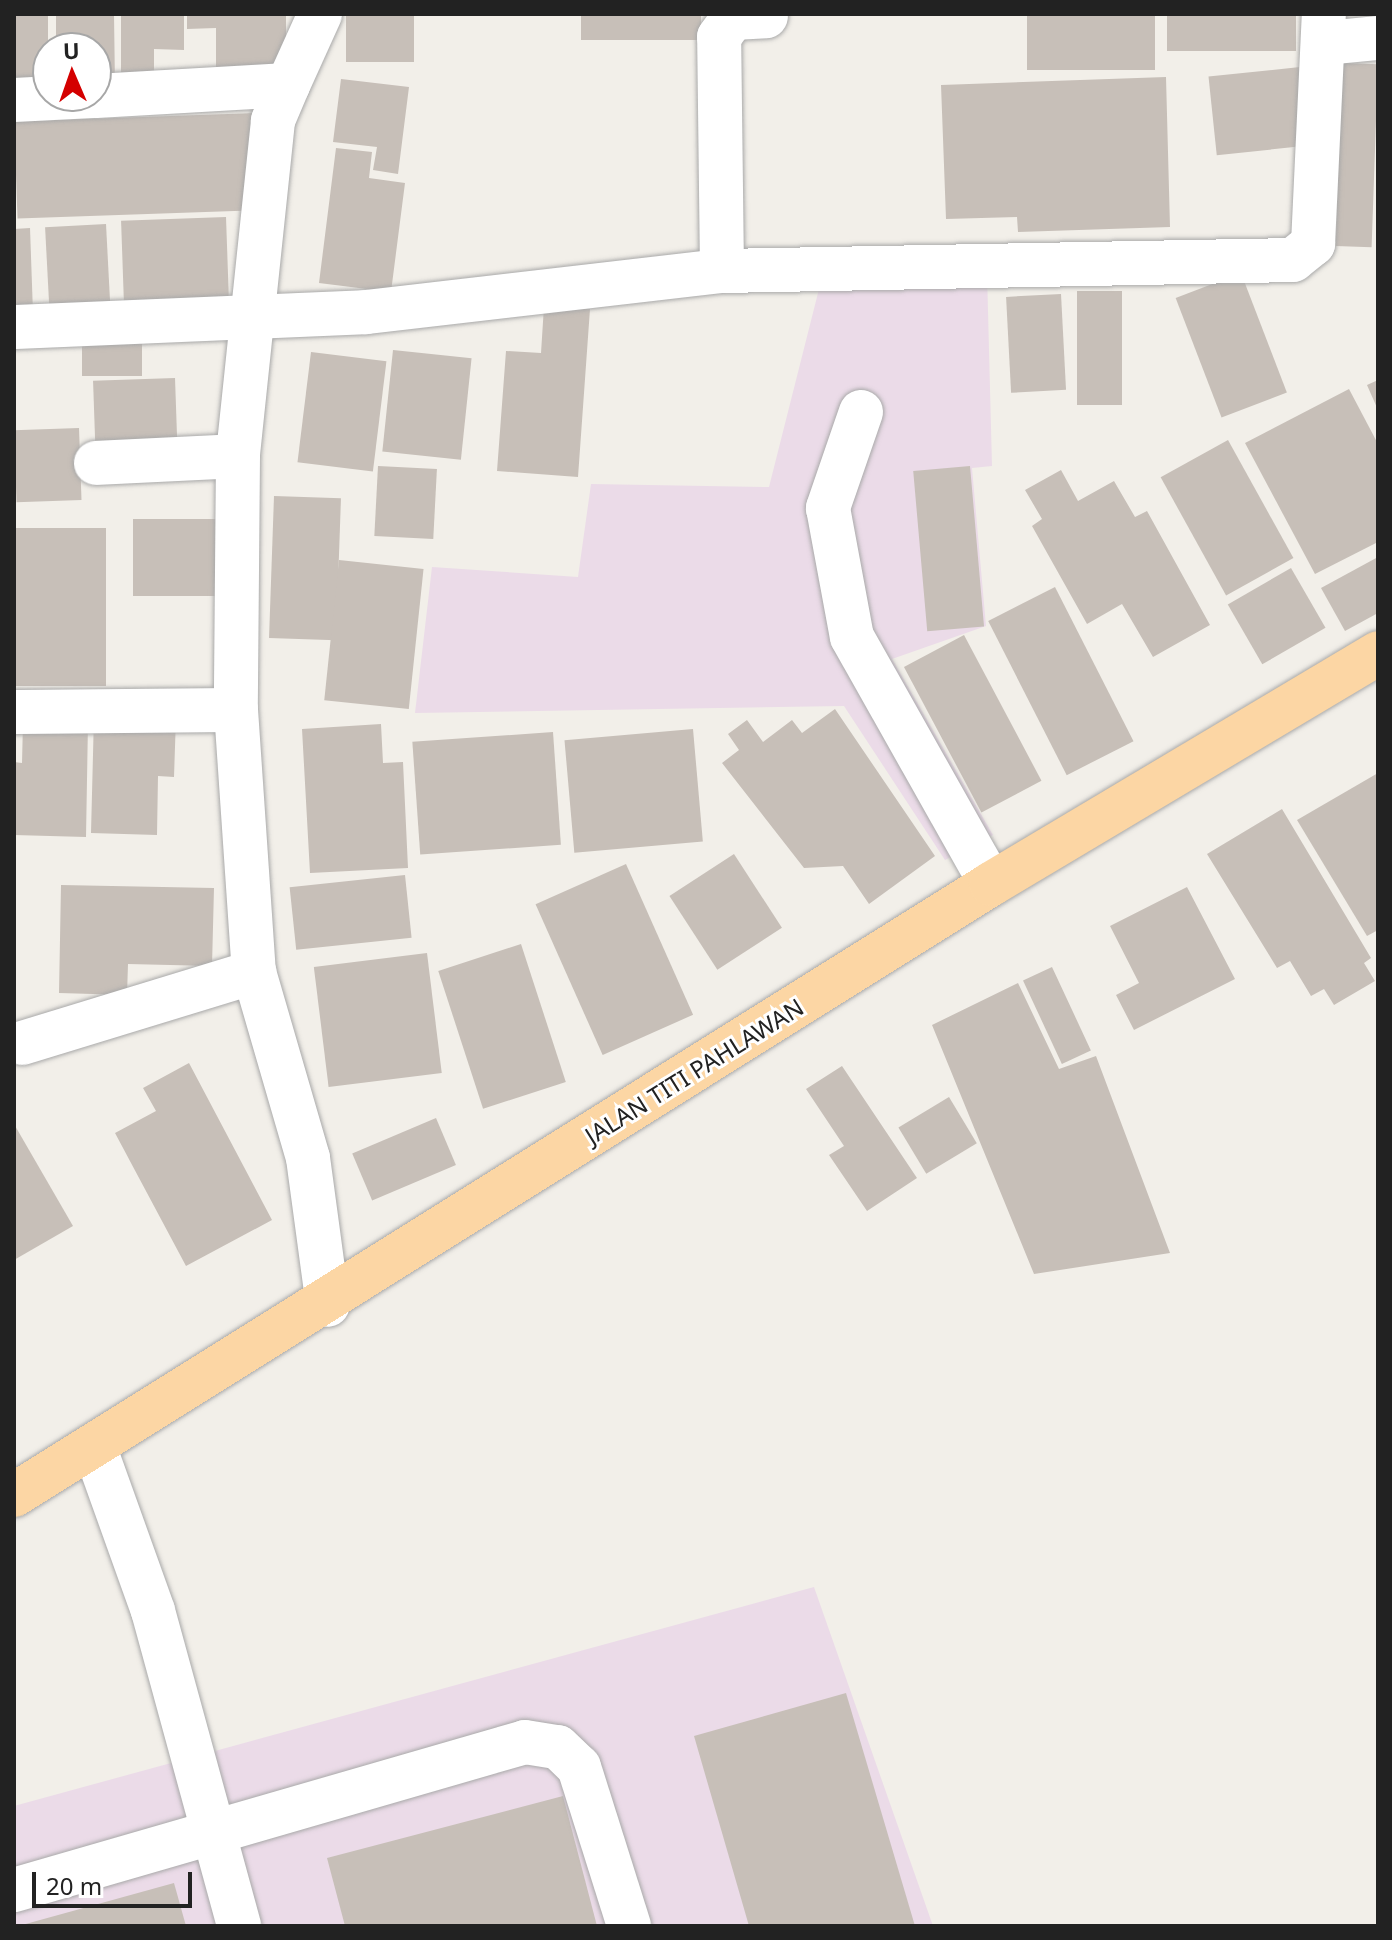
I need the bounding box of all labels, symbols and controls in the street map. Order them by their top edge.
north arrow [32,32,112,112]
text: U [62,35,80,65]
street label: JALAN TITI PAHLAWAN [580,992,808,1150]
scale bar [36,1856,196,1906]
text: 20 m [46,1869,102,1902]

